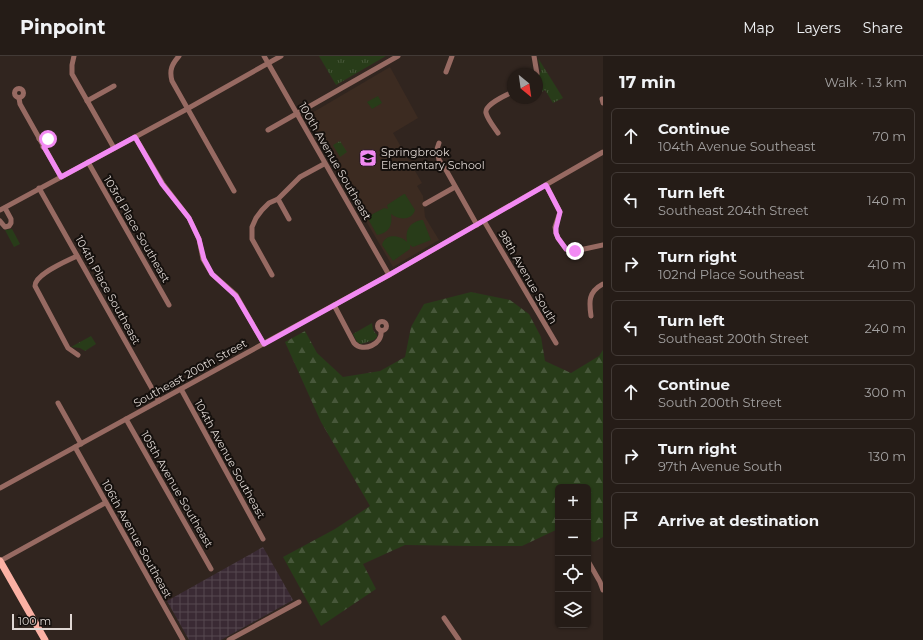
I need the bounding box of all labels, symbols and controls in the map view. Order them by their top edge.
text: Pinpoint [20,16,105,39]
text: Map [743,19,774,37]
text: Layers [796,19,841,37]
text: Share [863,19,903,37]
north arrow [507,68,543,104]
text: 17 min [619,72,676,92]
text: Walk · 1.3 km [824,74,907,90]
street label: 100th Avenue Southeast [296,100,375,223]
text: Continue [658,119,730,138]
icon: ahead [620,125,642,147]
text: 70 m [873,128,906,144]
route start [39,130,57,148]
text: 104th Avenue Southeast [658,138,816,154]
place label: Springbrook Elementary School [381,145,485,172]
school or university icon: Springbrook Elementary School [358,148,378,168]
street label: 103rd Place Southeast [101,173,173,285]
text: Turn left [658,183,725,202]
icon: left [620,189,642,211]
text: 140 m [867,192,906,208]
text: Southeast 204th Street [658,202,809,218]
street label: 98th Avenue South [495,228,561,326]
street label: 104th Place Southeast [72,233,144,347]
route end [566,242,584,260]
text: Turn right [658,247,737,266]
icon: right [620,253,642,275]
text: 410 m [867,256,906,272]
text: 102nd Place Southeast [658,266,805,282]
text: Turn left [658,311,725,330]
icon: left [620,317,642,339]
text: 240 m [865,320,906,336]
text: Southeast 200th Street [658,330,809,346]
street label: Southeast 200th Street [131,336,250,410]
text: Continue [658,375,730,394]
icon: ahead [620,381,642,403]
text: 300 m [864,384,906,400]
text: South 200th Street [658,394,782,410]
street label: 104th Avenue Southeast [192,397,269,521]
street label: 105th Avenue Southeast [138,428,216,550]
text: Turn right [658,439,737,458]
icon: right [620,445,642,467]
text: 130 m [868,448,906,464]
text: 97th Avenue South [658,458,782,474]
street label: 106th Avenue Southeast [99,477,176,601]
map controls [555,484,591,628]
button: + [555,484,591,520]
icon: arrive [620,509,642,531]
text: Arrive at destination [658,511,819,530]
button: − [555,520,591,556]
button: locate [555,556,591,592]
button: layers [555,592,591,628]
scale bar [12,612,72,631]
text: 100 m [18,614,51,628]

